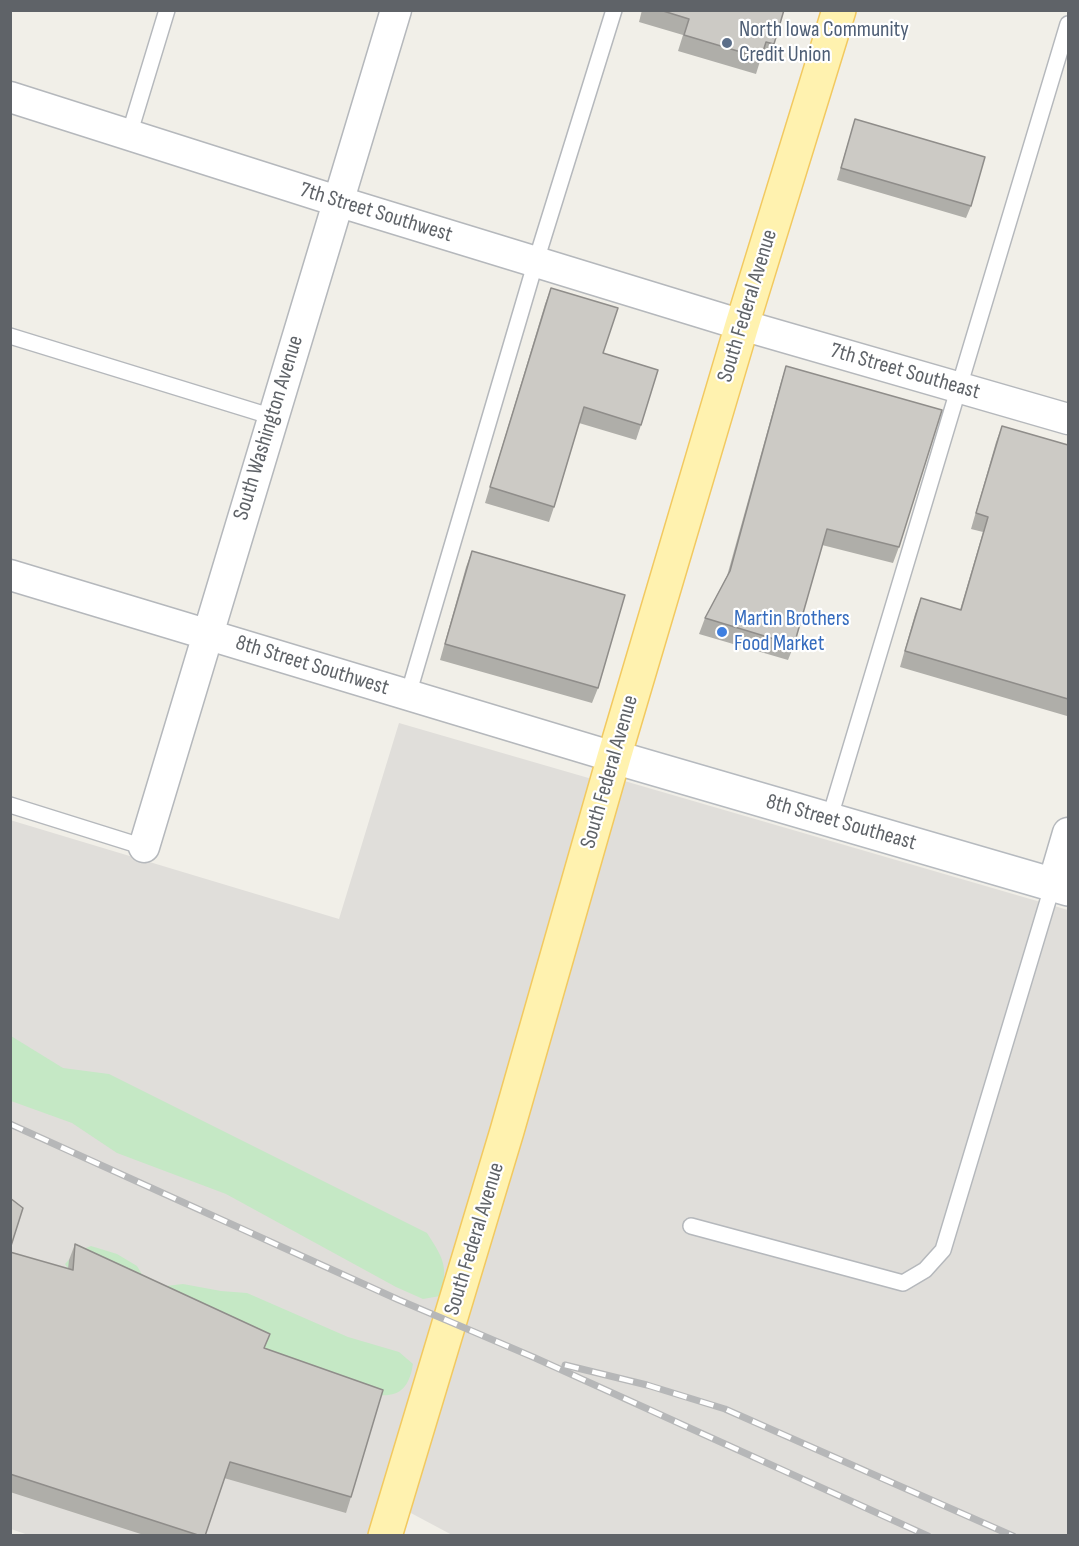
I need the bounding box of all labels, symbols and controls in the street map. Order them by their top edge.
place label: North Iowa Community Credit Union [739,17,909,68]
marker: North Iowa Community Credit Union [720,36,734,50]
street label: 7th Street Southwest [297,177,455,249]
street label: South Federal Avenue [712,227,784,385]
street label: South Washington Avenue [228,333,310,523]
street label: 7th Street Southeast [827,338,983,406]
place label: Martin Brothers Food Market [734,606,850,658]
marker: Martin Brothers Food Market [715,625,729,639]
street label: 8th Street Southwest [232,630,392,702]
street label: South Federal Avenue [576,692,644,852]
street label: 8th Street Southeast [763,789,919,857]
street label: South Federal Avenue [439,1160,511,1318]

